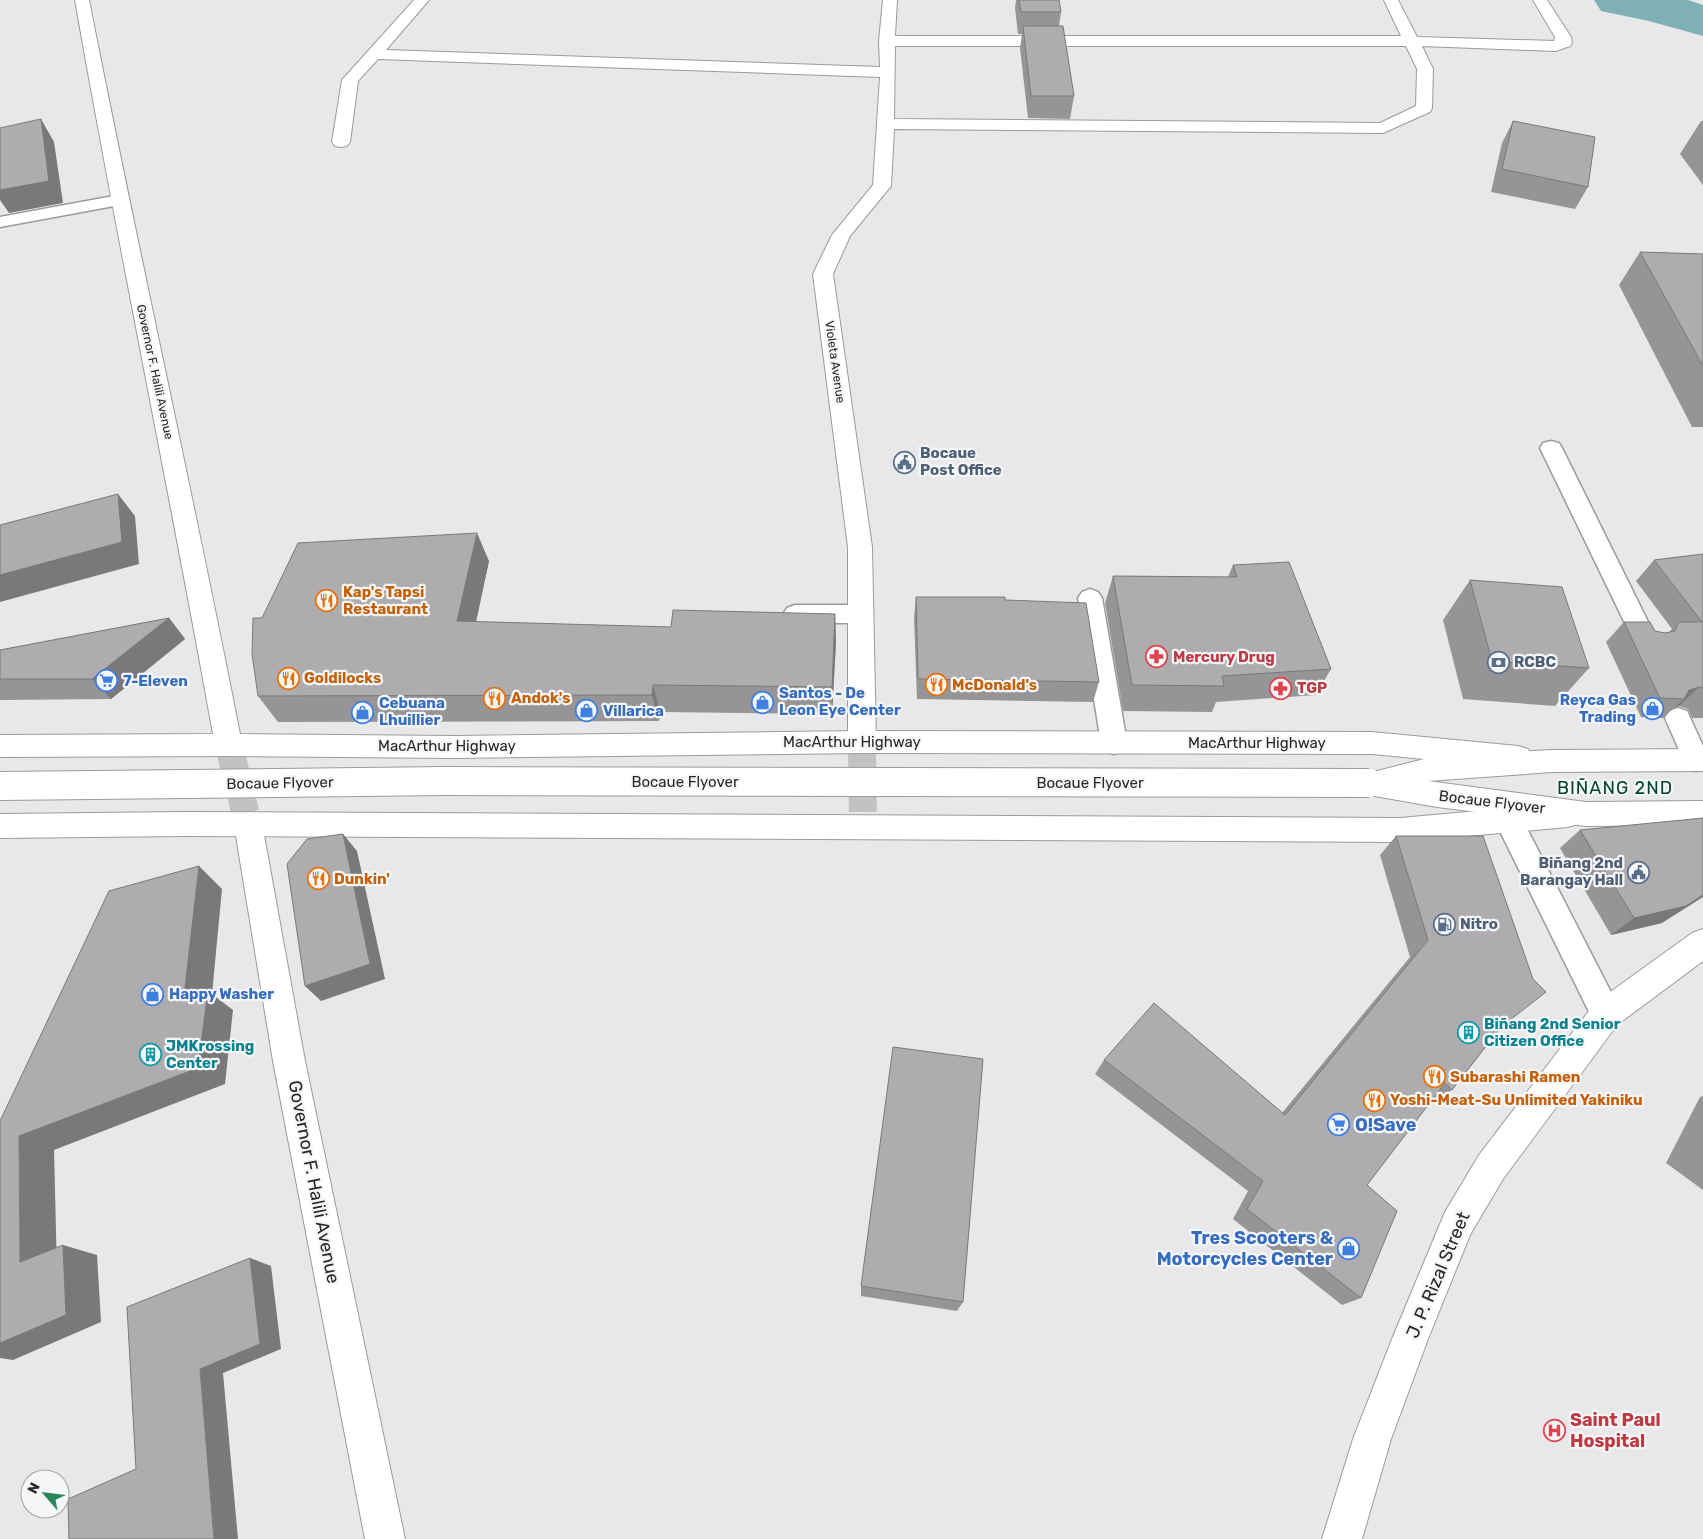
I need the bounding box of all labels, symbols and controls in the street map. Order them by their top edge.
street label: Governor F. Halili Avenue [134,303,176,441]
street label: Violeta Avenue [822,320,848,404]
place label: Bocaue Post Office [920,444,1002,479]
public building icon: Bocaue Post Office [892,450,916,474]
place label: Kap's Tapsi Restaurant [343,583,428,618]
restaurant icon: Kap's Tapsi Restaurant [315,589,339,613]
pharmacy icon: Mercury Drug [1145,645,1169,669]
place label: Mercury Drug [1173,648,1275,666]
bank icon: RCBC [1486,650,1510,674]
place label: RCBC [1514,653,1556,671]
restaurant icon: Goldilocks [276,666,300,690]
supermarket icon: 7-Eleven [95,669,119,693]
place label: Goldilocks [304,669,381,687]
place label: 7-Eleven [123,672,188,690]
restaurant icon: McDonald's [924,673,948,697]
place label: McDonald's [952,676,1037,694]
pharmacy icon: TGP [1269,676,1293,700]
place label: TGP [1297,679,1327,697]
place label: Santos - De Leon Eye Center [779,684,901,719]
restaurant icon: Andok's [483,686,507,710]
place label: Andok's [511,689,570,707]
shop icon: Santos - De Leon Eye Center [751,690,775,714]
place label: Reyca Gas Trading [1560,691,1636,726]
place label: Cebuana Lhuillier [379,694,445,729]
shop icon: Reyca Gas Trading [1640,697,1664,721]
shop icon: Villarica [575,699,599,723]
shop icon: Cebuana Lhuillier [351,700,375,724]
place label: Villarica [603,702,664,720]
street label: MacArthur Highway [783,733,921,751]
street label: MacArthur Highway [1188,734,1326,752]
street label: MacArthur Highway [378,737,516,755]
street label: Bocaue Flyover [226,773,334,793]
street label: Bocaue Flyover [631,773,739,791]
street label: Bocaue Flyover [1036,774,1144,792]
district label: BIÑANG 2ND [1557,777,1673,799]
street label: Bocaue Flyover [1438,787,1547,817]
place label: Biñang 2nd Barangay Hall [1520,854,1623,889]
public building icon: Biñang 2nd Barangay Hall [1627,860,1651,884]
restaurant icon: Dunkin' [306,867,330,891]
place label: Dunkin' [334,870,390,888]
fuel station icon: Nitro [1432,912,1456,936]
place label: Nitro [1460,915,1498,933]
shop icon: Happy Washer [141,982,165,1006]
place label: Happy Washer [169,985,274,1003]
place label: Biñang 2nd Senior Citizen Office [1484,1015,1621,1050]
building icon: Biñang 2nd Senior Citizen Office [1456,1021,1480,1045]
place label: JMKrossing Center [166,1037,254,1072]
building icon: JMKrossing Center [138,1043,162,1067]
restaurant icon: Subarashi Ramen [1422,1065,1446,1089]
place label: Subarashi Ramen [1450,1068,1580,1086]
street label: Governor F. Halili Avenue [283,1079,345,1285]
restaurant icon: Yoshi-Meat-Su Unlimited Yakiniku [1362,1088,1386,1112]
place label: Yoshi-Meat-Su Unlimited Yakiniku [1390,1091,1643,1109]
supermarket icon: O!Save [1327,1113,1351,1137]
place label: O!Save [1355,1114,1417,1136]
street label: J. P. Rizal Street [1401,1208,1475,1342]
place label: Tres Scooters & Motorcycles Center [1157,1227,1334,1270]
shop icon: Tres Scooters & Motorcycles Center [1337,1236,1361,1260]
place label: Saint Paul Hospital [1570,1409,1661,1452]
hospital icon: Saint Paul Hospital [1542,1418,1566,1442]
north arrow [20,1469,70,1519]
text: N [24,1480,44,1497]

